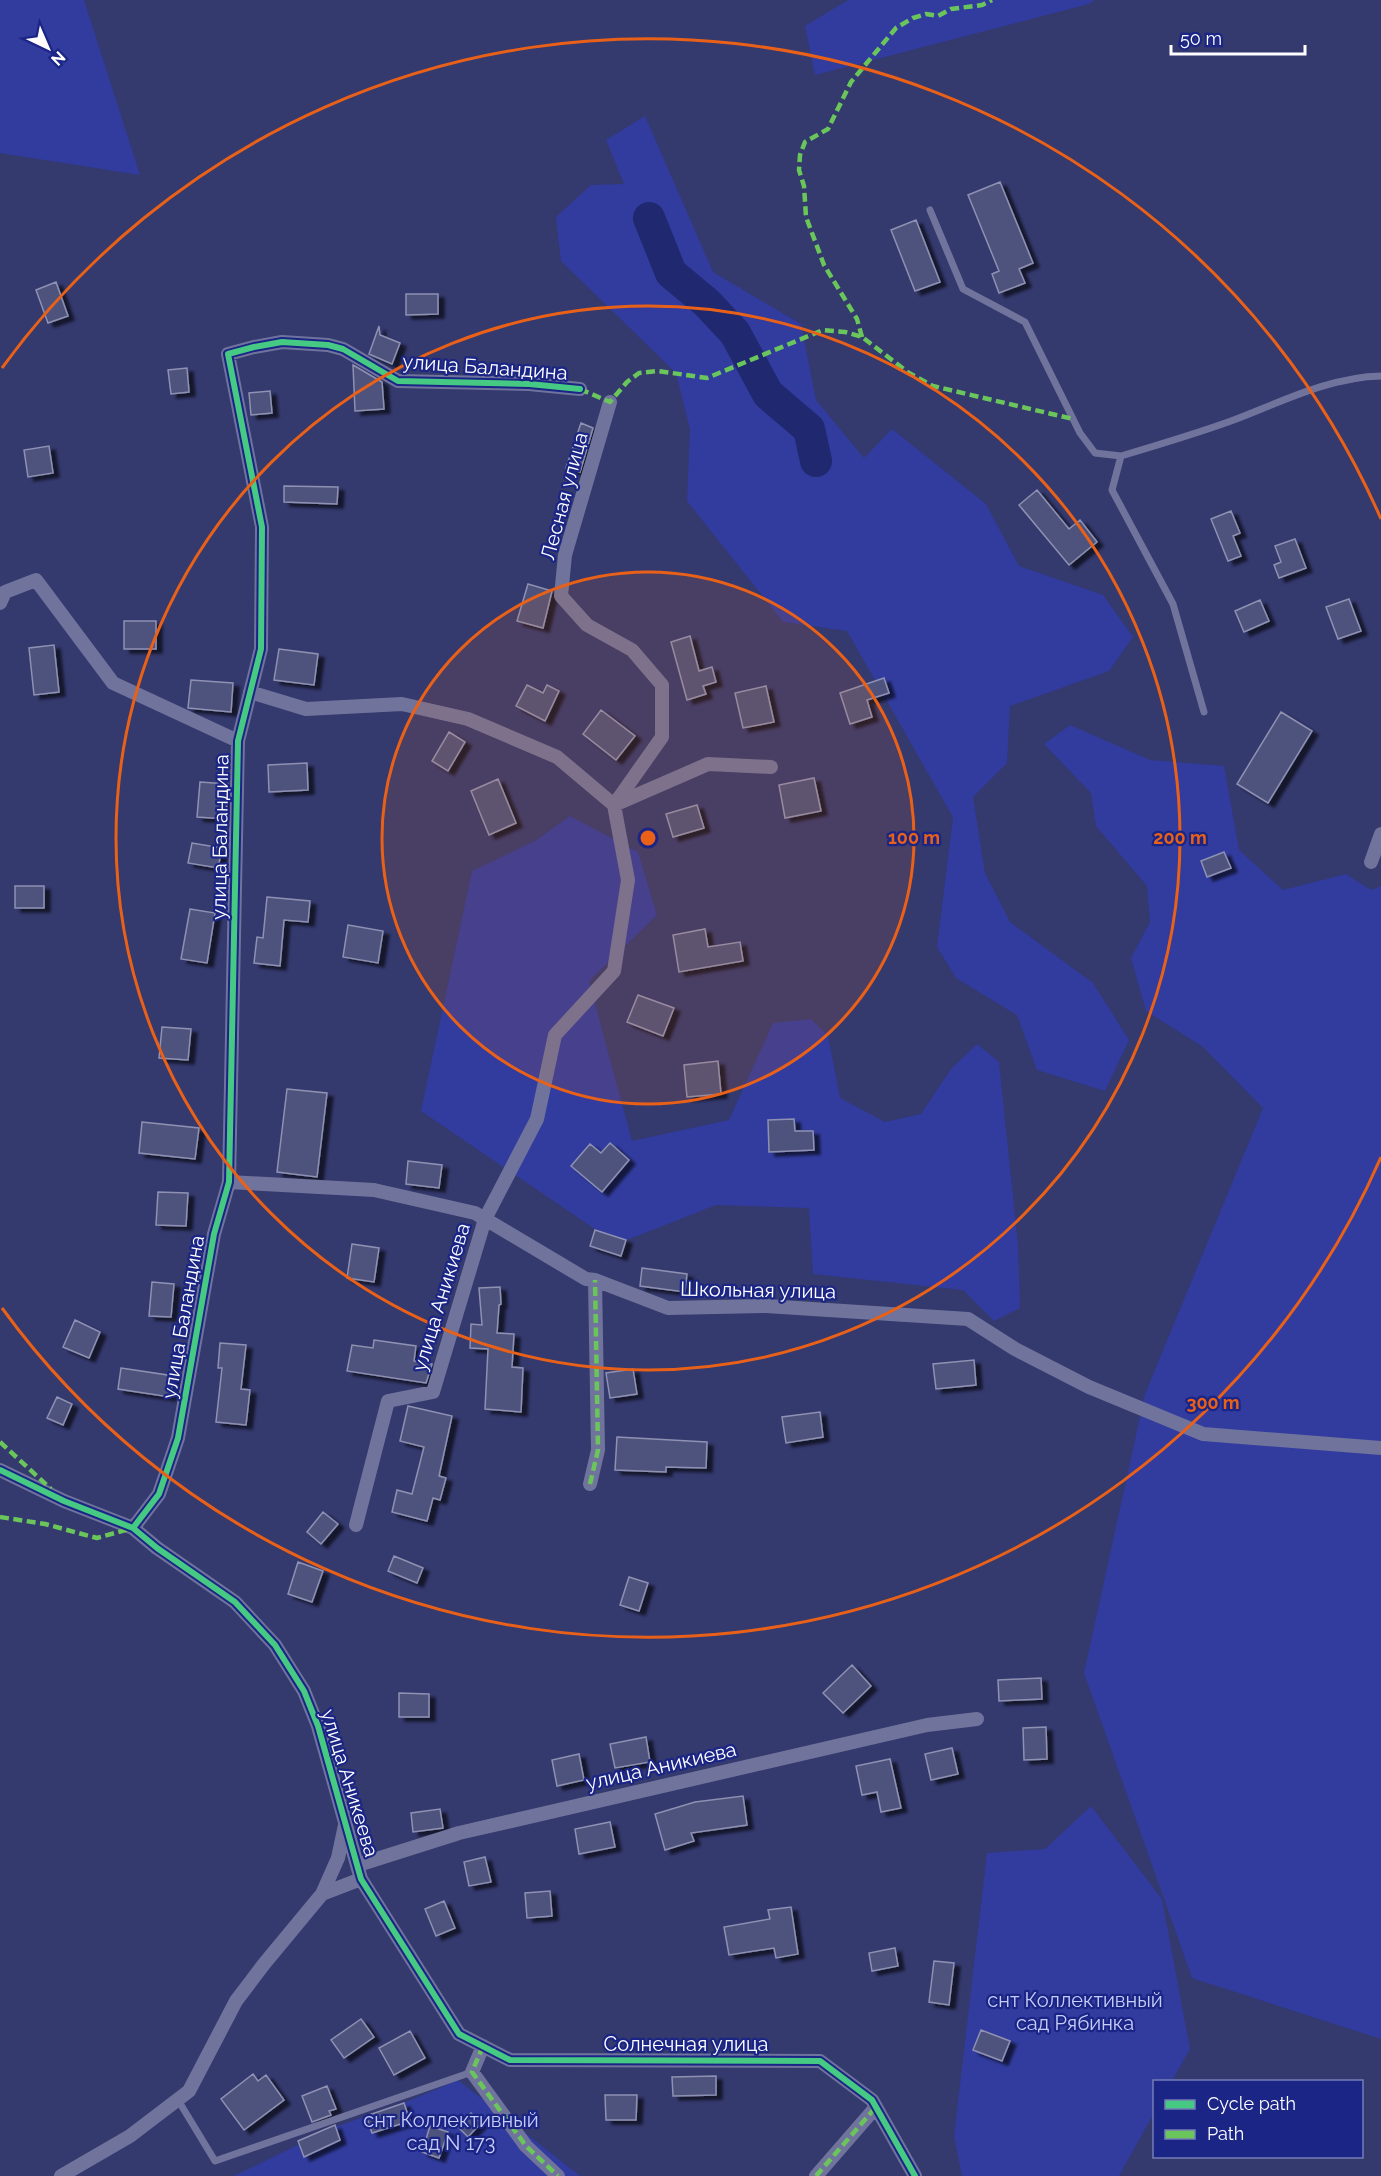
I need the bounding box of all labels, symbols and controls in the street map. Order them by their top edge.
north arrow [18,18,78,78]
scale bar [1171,18,1304,56]
text: 50 m [1180,28,1222,49]
text: N [47,47,69,70]
street label: улица Баландина [402,349,568,385]
street label: Лесная улица [535,429,593,563]
street label: улица Баландина [207,754,233,920]
text: 100 m [888,827,940,848]
text: 200 m [1153,827,1207,848]
centre of rings [638,828,658,848]
street label: улица Аникиева [407,1220,475,1374]
street label: улица Баландина [157,1233,209,1401]
street label: Школьная улица [680,1277,836,1303]
text: 300 m [1186,1392,1240,1413]
street label: улица Аникеева [316,1706,384,1860]
street label: улица Аникиева [583,1737,739,1795]
park label: снт Коллективный сад Рябинка [987,1988,1163,2035]
street label: Солнечная улица [604,2032,768,2056]
legend [1153,2080,1363,2158]
text: Cycle path [1207,2093,1296,2114]
park label: снт Коллективный сад N 173 [363,2108,539,2155]
text: Path [1207,2123,1244,2144]

